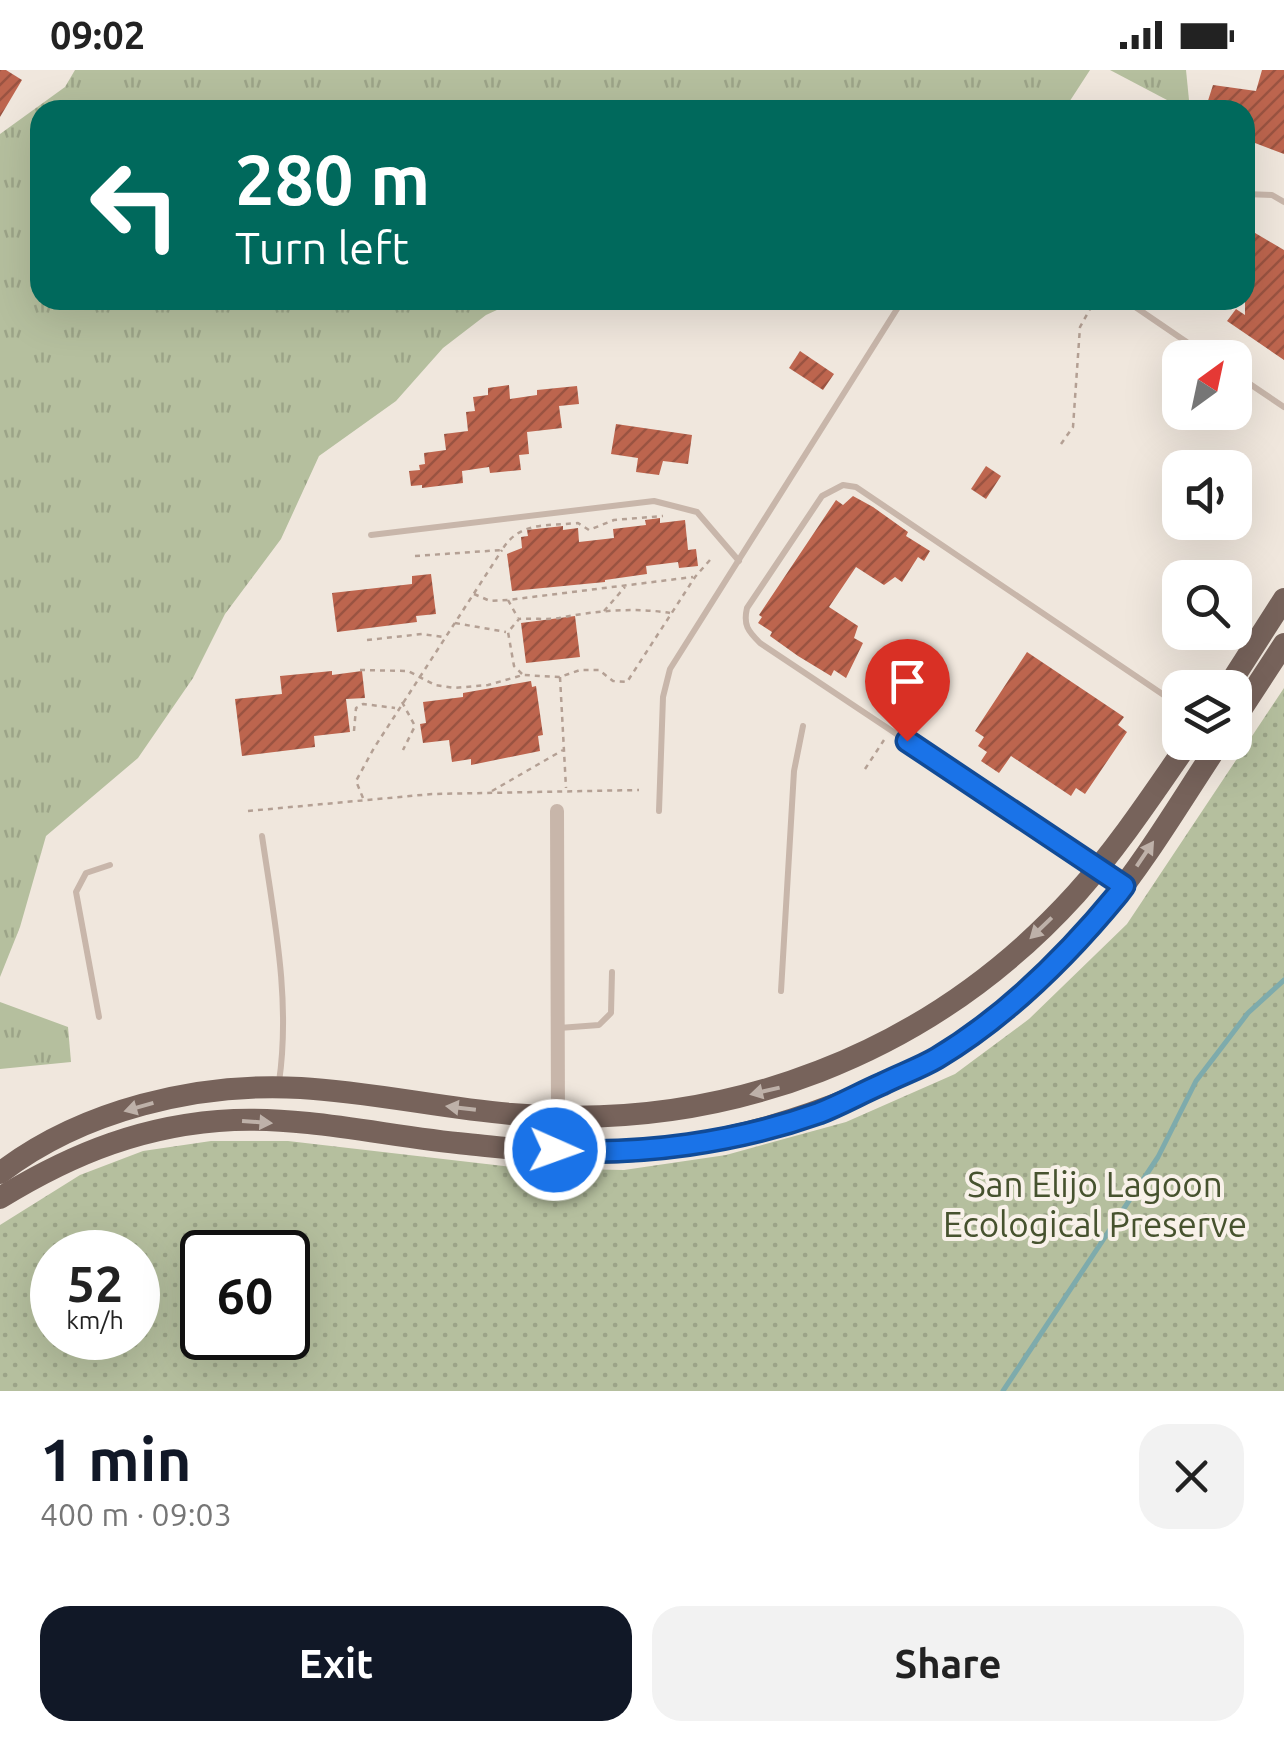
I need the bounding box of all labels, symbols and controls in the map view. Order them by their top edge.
text: 09:02 [50,14,145,56]
icon: left [70,140,200,270]
text: 280 m [235,140,430,218]
text: Turn left [235,222,409,273]
north arrow [1162,340,1252,430]
map controls [1162,340,1252,760]
button: sound [1162,450,1252,540]
button: search [1162,560,1252,650]
pin [865,639,950,742]
icon: arrive [880,654,935,709]
button: layers [1162,670,1252,760]
one-way arrow [1135,840,1154,867]
one-way arrow [1030,915,1054,939]
one-way arrow [749,1084,780,1099]
position arrow [503,1098,607,1202]
one-way arrow [123,1100,154,1116]
one-way arrow [444,1100,476,1116]
one-way arrow [241,1114,273,1130]
park label: San Elijo Lagoon Ecological Preserve [943,1164,1247,1244]
speed limit sign: 60 [180,1230,310,1360]
text: 52 [67,1255,123,1311]
text: km/h [66,1306,124,1334]
button: close [1139,1424,1244,1529]
text: 1 min [40,1425,192,1492]
text: 400 m · 09:03 [40,1496,232,1532]
button: Exit [40,1606,632,1721]
button: Share [652,1606,1244,1721]

